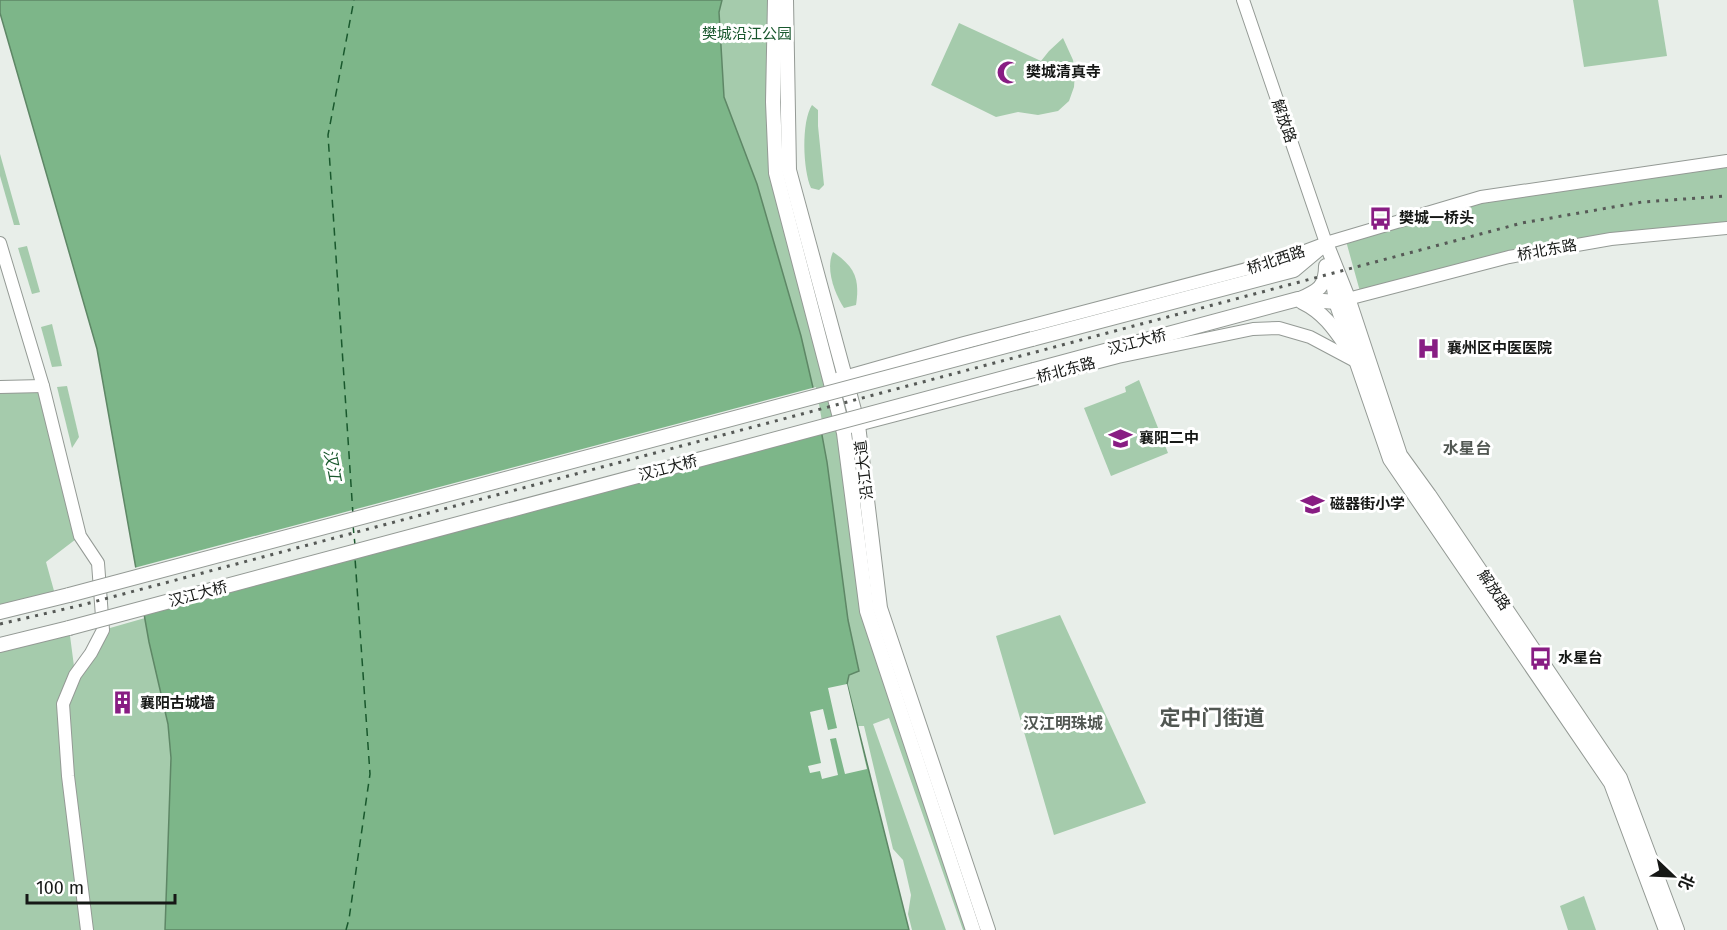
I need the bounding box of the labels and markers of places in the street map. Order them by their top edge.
mosque icon: 樊城清真寺 [995,59,1021,85]
place label: 樊城清真寺 [1026,63,1101,81]
bus stop icon: 樊城一桥头 [1368,205,1394,231]
place label: 樊城一桥头 [1399,209,1474,227]
hospital icon: 襄州区中医医院 [1416,335,1442,361]
place label: 襄州区中医医院 [1447,339,1552,357]
school or university icon: 襄阳二中 [1108,425,1134,451]
place label: 襄阳二中 [1139,429,1199,447]
school or university icon: 磁器街小学 [1299,491,1325,517]
place label: 磁器街小学 [1330,495,1405,513]
bus stop icon: 水星台 [1527,645,1553,671]
place label: 水星台 [1558,649,1603,667]
building icon: 襄阳古城墙 [109,690,135,716]
place label: 襄阳古城墙 [140,694,215,712]

